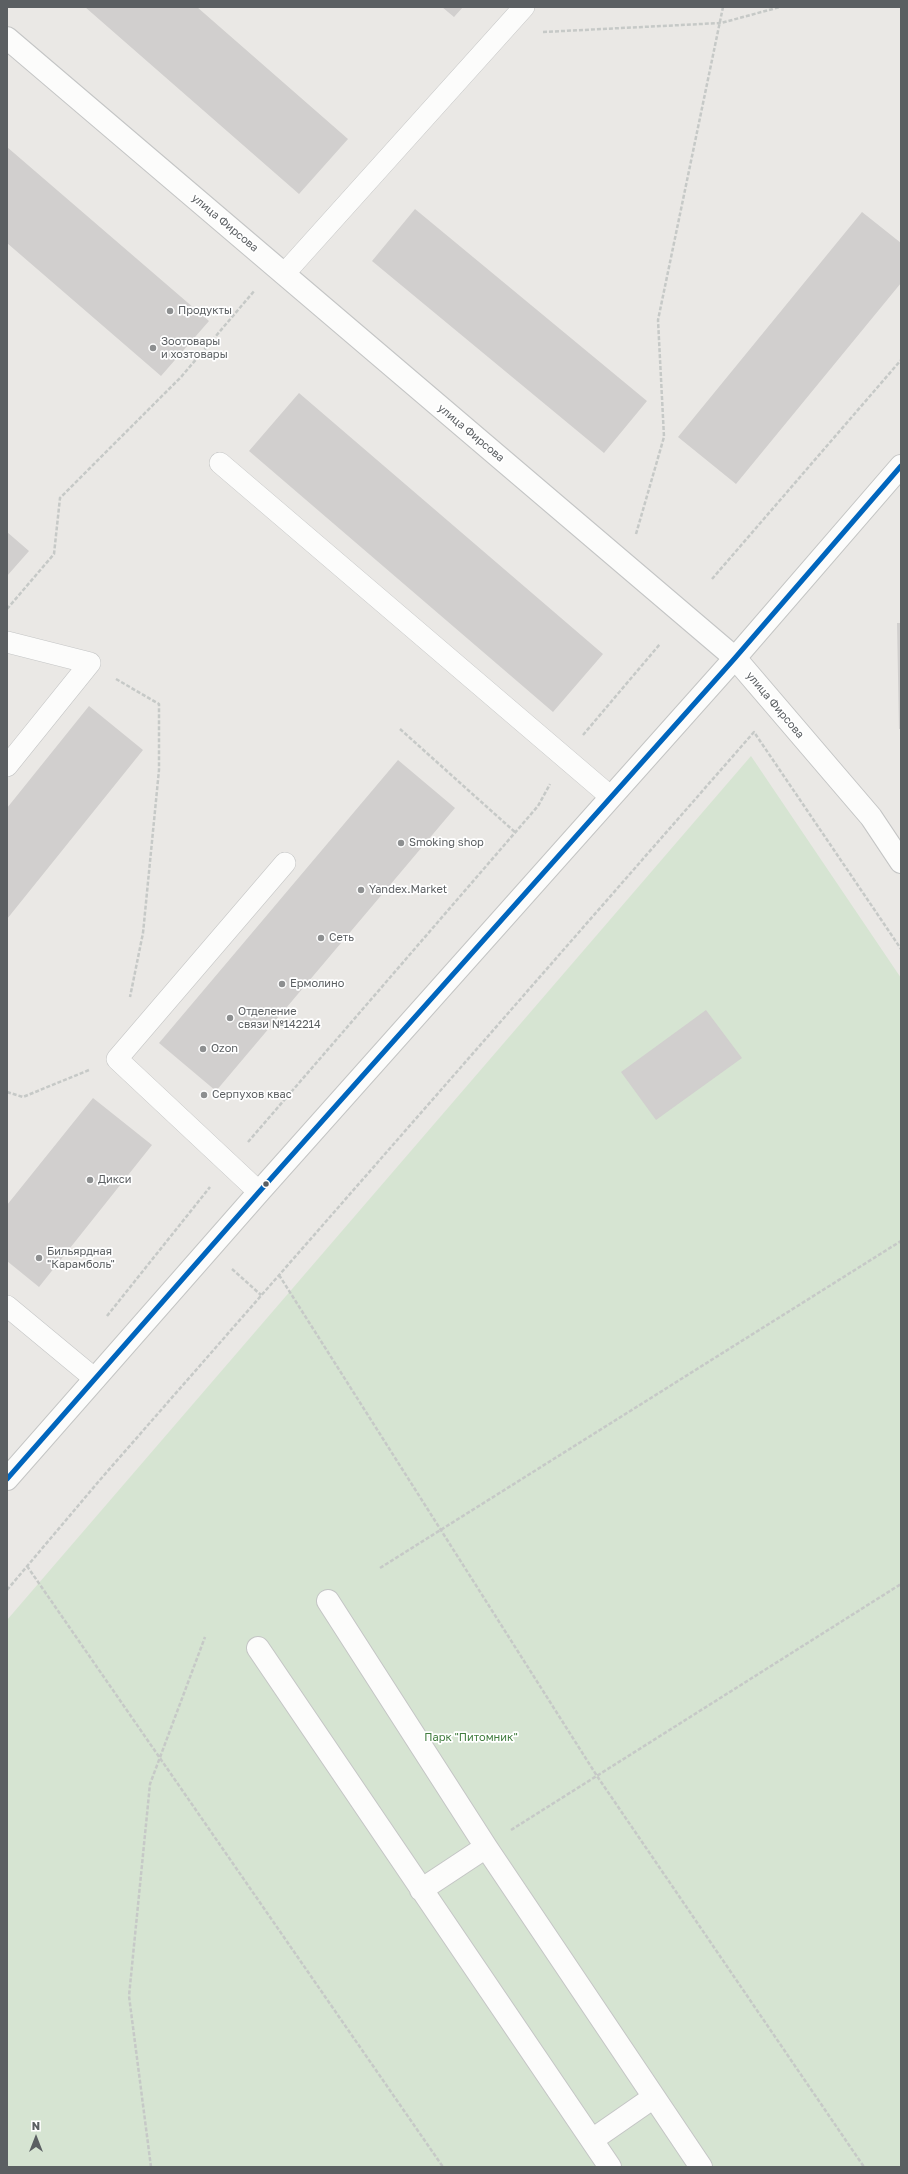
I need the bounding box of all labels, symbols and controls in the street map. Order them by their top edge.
street label: улица Фирсова [189,191,261,255]
place label: Продукты [178,304,232,318]
marker: Продукты [165,306,175,316]
place label: Зоотовары и хозтовары [161,335,228,361]
marker: Зоотовары и хозтовары [148,343,158,353]
street label: улица Фирсова [435,401,507,465]
street label: улица Фирсова [743,669,807,741]
place label: Smoking shop [409,836,484,850]
marker: Smoking shop [396,838,406,848]
place label: Yandex.Market [369,883,447,897]
marker: Yandex.Market [356,885,366,895]
place label: Сеть [329,931,354,945]
marker: Сеть [316,933,326,943]
place label: Ермолино [290,977,344,991]
marker: Ермолино [277,979,287,989]
place label: Отделение связи №142214 [238,1005,321,1031]
marker: Отделение связи №142214 [225,1013,235,1023]
place label: Ozon [211,1042,238,1056]
marker: Ozon [198,1044,208,1054]
place label: Серпухов квас [212,1088,292,1102]
marker: Серпухов квас [199,1090,209,1100]
place label: Дикси [98,1173,132,1187]
marker: Дикси [85,1175,95,1185]
unlabelled marker [261,1179,271,1189]
place label: Бильярдная "Карамболь" [47,1245,115,1271]
marker: Бильярдная "Карамболь" [34,1253,44,1263]
park label: Парк "Питомник" [424,1731,518,1745]
north arrow [16,2118,56,2158]
text: N [32,2119,40,2132]

